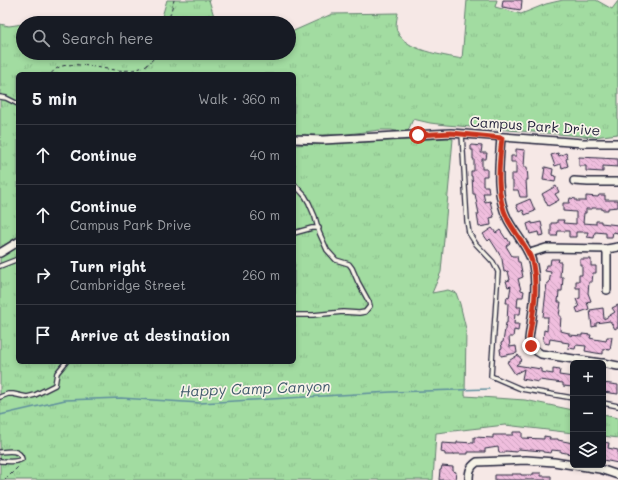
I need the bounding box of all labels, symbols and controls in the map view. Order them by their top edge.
search box [16,16,296,60]
icon: search [30,27,52,49]
text: Search here [62,28,153,48]
text: 5 min [32,87,77,109]
text: Walk · 360 m [198,90,280,107]
street label: Campus Park Drive [469,111,601,140]
route start [409,126,427,144]
icon: ahead [32,144,54,166]
text: Continue [70,145,137,165]
text: 40 m [250,146,280,163]
text: Continue [70,196,137,216]
icon: ahead [32,204,54,226]
text: 60 m [250,206,280,223]
text: Campus Park Drive [70,216,191,233]
text: Turn right [70,256,147,276]
icon: right [32,264,54,286]
text: 260 m [242,266,280,283]
text: Cambridge Street [70,276,186,293]
icon: arrive [32,324,54,346]
text: Arrive at destination [70,325,230,345]
route end [522,337,540,355]
map controls [570,360,606,468]
button: + [570,360,606,396]
water label: Happy Camp Canyon [179,375,331,401]
button: − [570,396,606,432]
button: layers [570,432,606,468]

